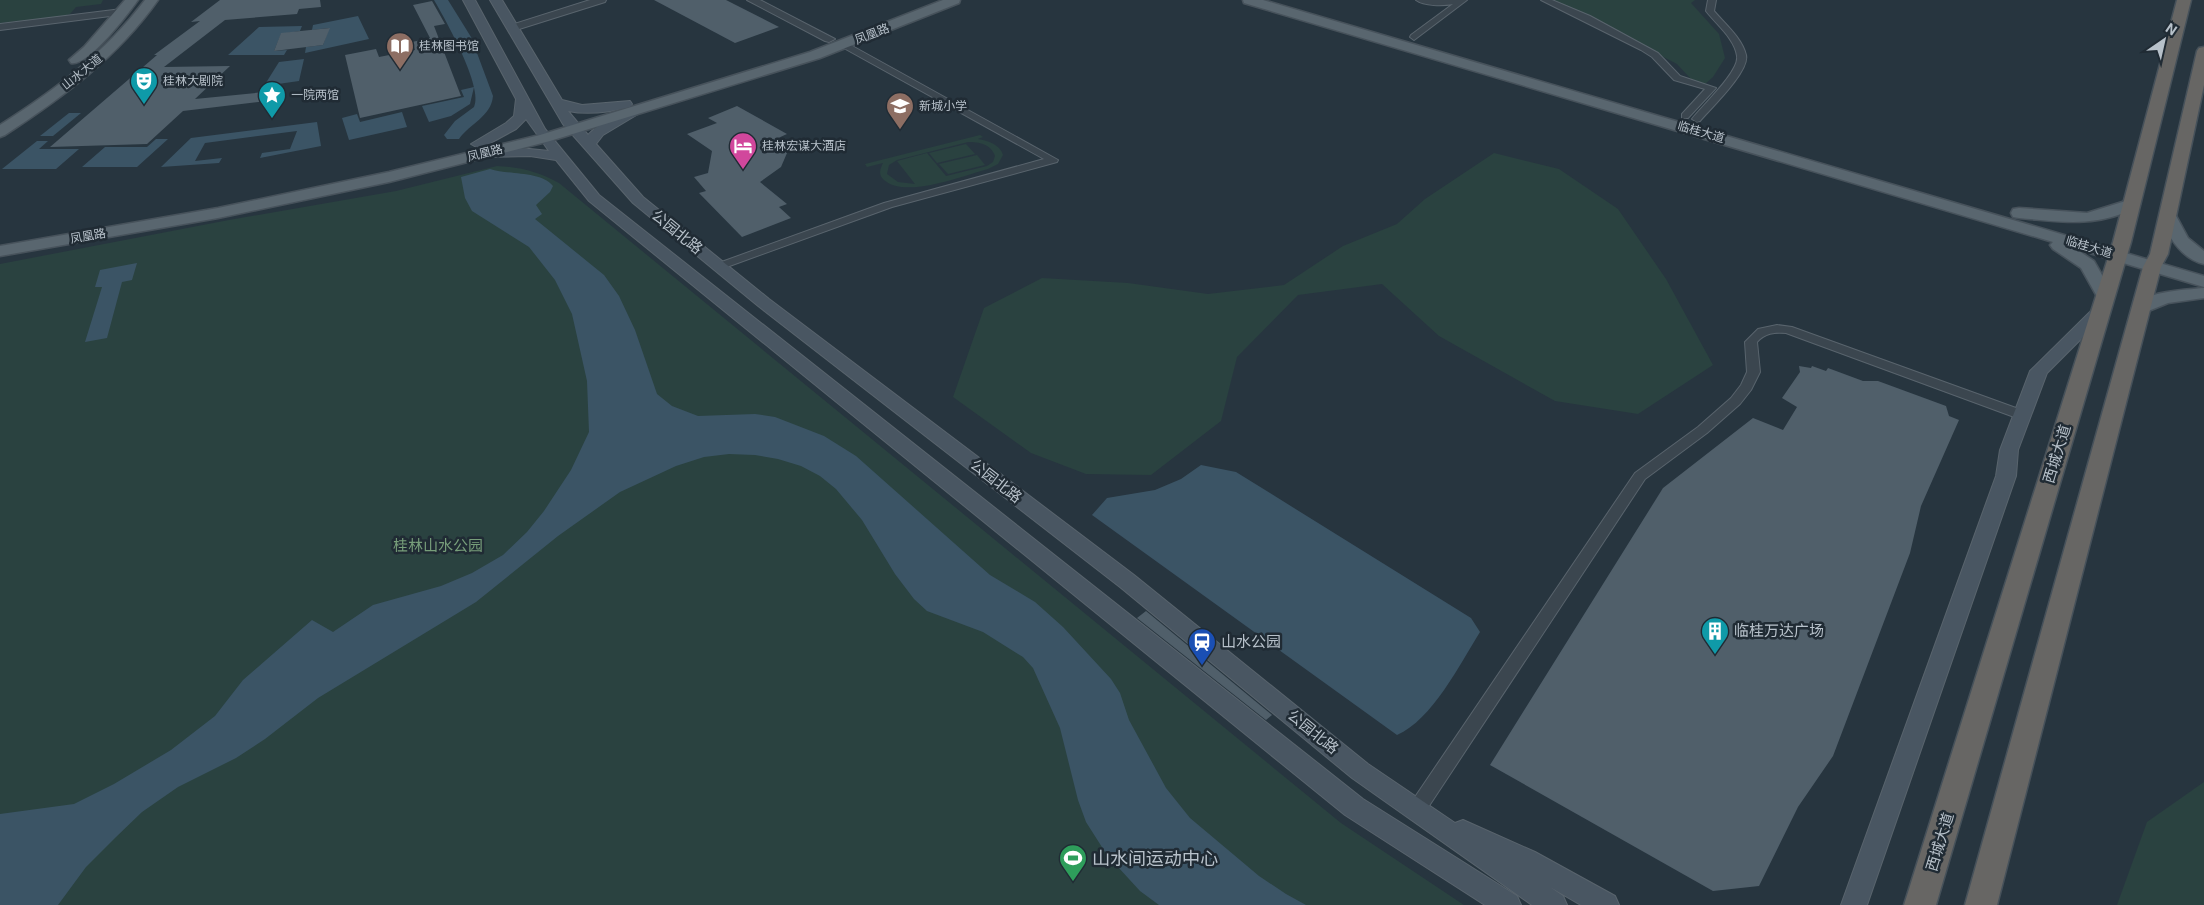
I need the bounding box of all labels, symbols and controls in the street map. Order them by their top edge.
north arrow [2139,15,2189,65]
text: N [2163,20,2180,39]
street label: 凤凰路 [853,21,891,47]
library icon: 桂林图书馆 [385,31,415,70]
place label: 桂林图书馆 [419,39,479,53]
street label: 山水大道 [59,51,105,93]
theatre icon: 桂林大剧院 [129,66,159,105]
place label: 桂林大剧院 [163,74,223,88]
place icon: 一院两馆 [257,80,287,119]
place label: 一院两馆 [291,88,339,102]
school or university icon: 新城小学 [885,91,915,130]
place label: 新城小学 [919,99,967,113]
street label: 临桂大道 [1676,119,1726,145]
hotel icon: 桂林宏谋大酒店 [728,131,758,170]
place label: 桂林宏谋大酒店 [762,139,846,153]
street label: 凤凰路 [466,142,504,164]
street label: 公园北路 [648,206,706,258]
street label: 凤凰路 [69,226,107,246]
street label: 临桂大道 [2064,233,2114,261]
street label: 西城大道 [2040,423,2074,485]
street label: 公园北路 [967,455,1025,507]
park label: 桂林山水公园 [393,537,483,555]
building icon: 临桂万达广场 [1700,616,1730,655]
place label: 临桂万达广场 [1734,622,1824,640]
station icon: 山水公园 [1187,627,1217,666]
place label: 山水公园 [1221,633,1281,651]
street label: 公园北路 [1284,706,1342,758]
street label: 西城大道 [1923,811,1957,873]
sports icon: 山水间运动中心 [1058,843,1088,882]
place label: 山水间运动中心 [1092,848,1218,869]

